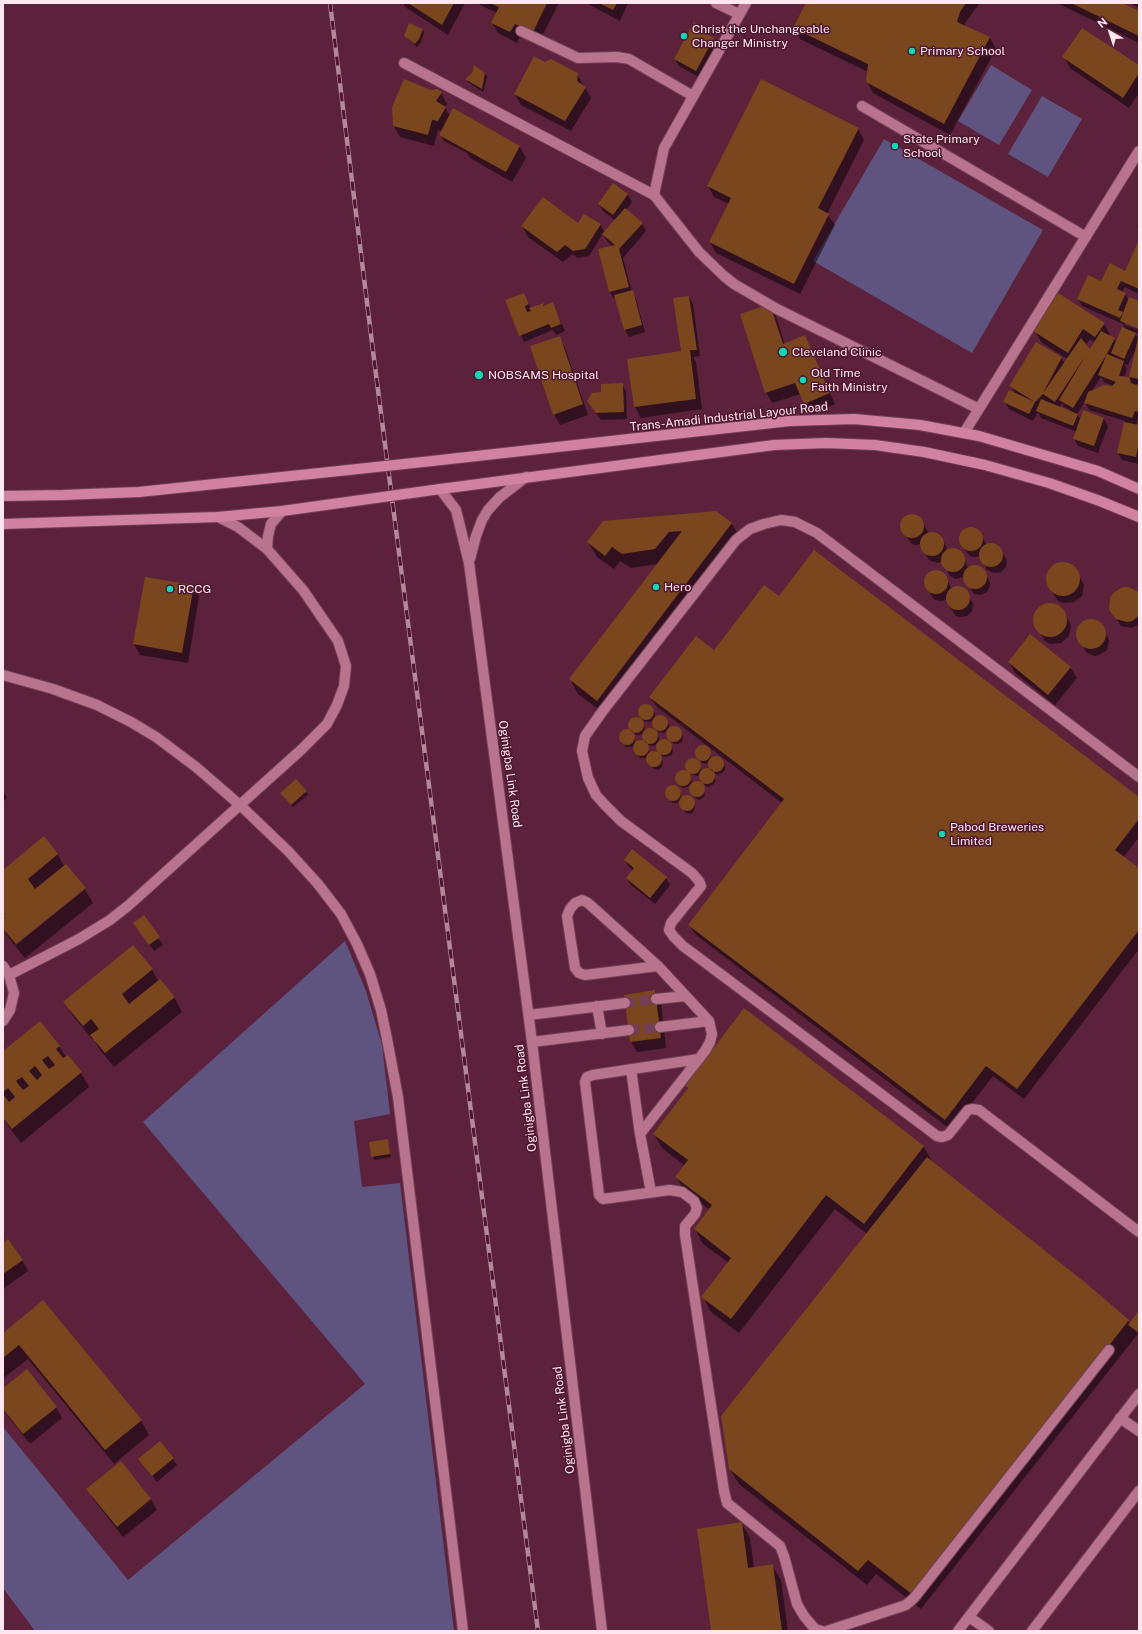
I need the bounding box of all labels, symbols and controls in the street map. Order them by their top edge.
north arrow [1090,12,1130,52]
text: N [1095,15,1110,30]
place label: Christ the Unchangeable Changer Ministry [692,22,830,50]
marker: Christ the Unchangeable Changer Ministry [679,31,689,41]
place label: Primary School [920,44,1005,58]
marker: Primary School [907,46,917,56]
place label: State Primary School [903,132,980,160]
marker: State Primary School [890,141,900,151]
place label: Cleveland Clinic [792,345,882,359]
marker: Cleveland Clinic [777,346,789,358]
place label: Old Time Faith Ministry [811,366,888,394]
place label: NOBSAMS Hospital [488,368,599,382]
marker: NOBSAMS Hospital [473,369,485,381]
marker: Old Time Faith Ministry [798,375,808,385]
street label: Trans-Amadi Industrial Layour Road [629,399,829,435]
place label: Hero [664,580,691,594]
place label: RCCG [178,582,211,596]
marker: Hero [651,582,661,592]
marker: RCCG [165,584,175,594]
street label: Oginigba Link Road [495,719,525,829]
place label: Pabod Breweries Limited [950,820,1044,848]
marker: Pabod Breweries Limited [937,829,947,839]
street label: Oginigba Link Road [512,1043,540,1153]
street label: Oginigba Link Road [550,1365,578,1475]

